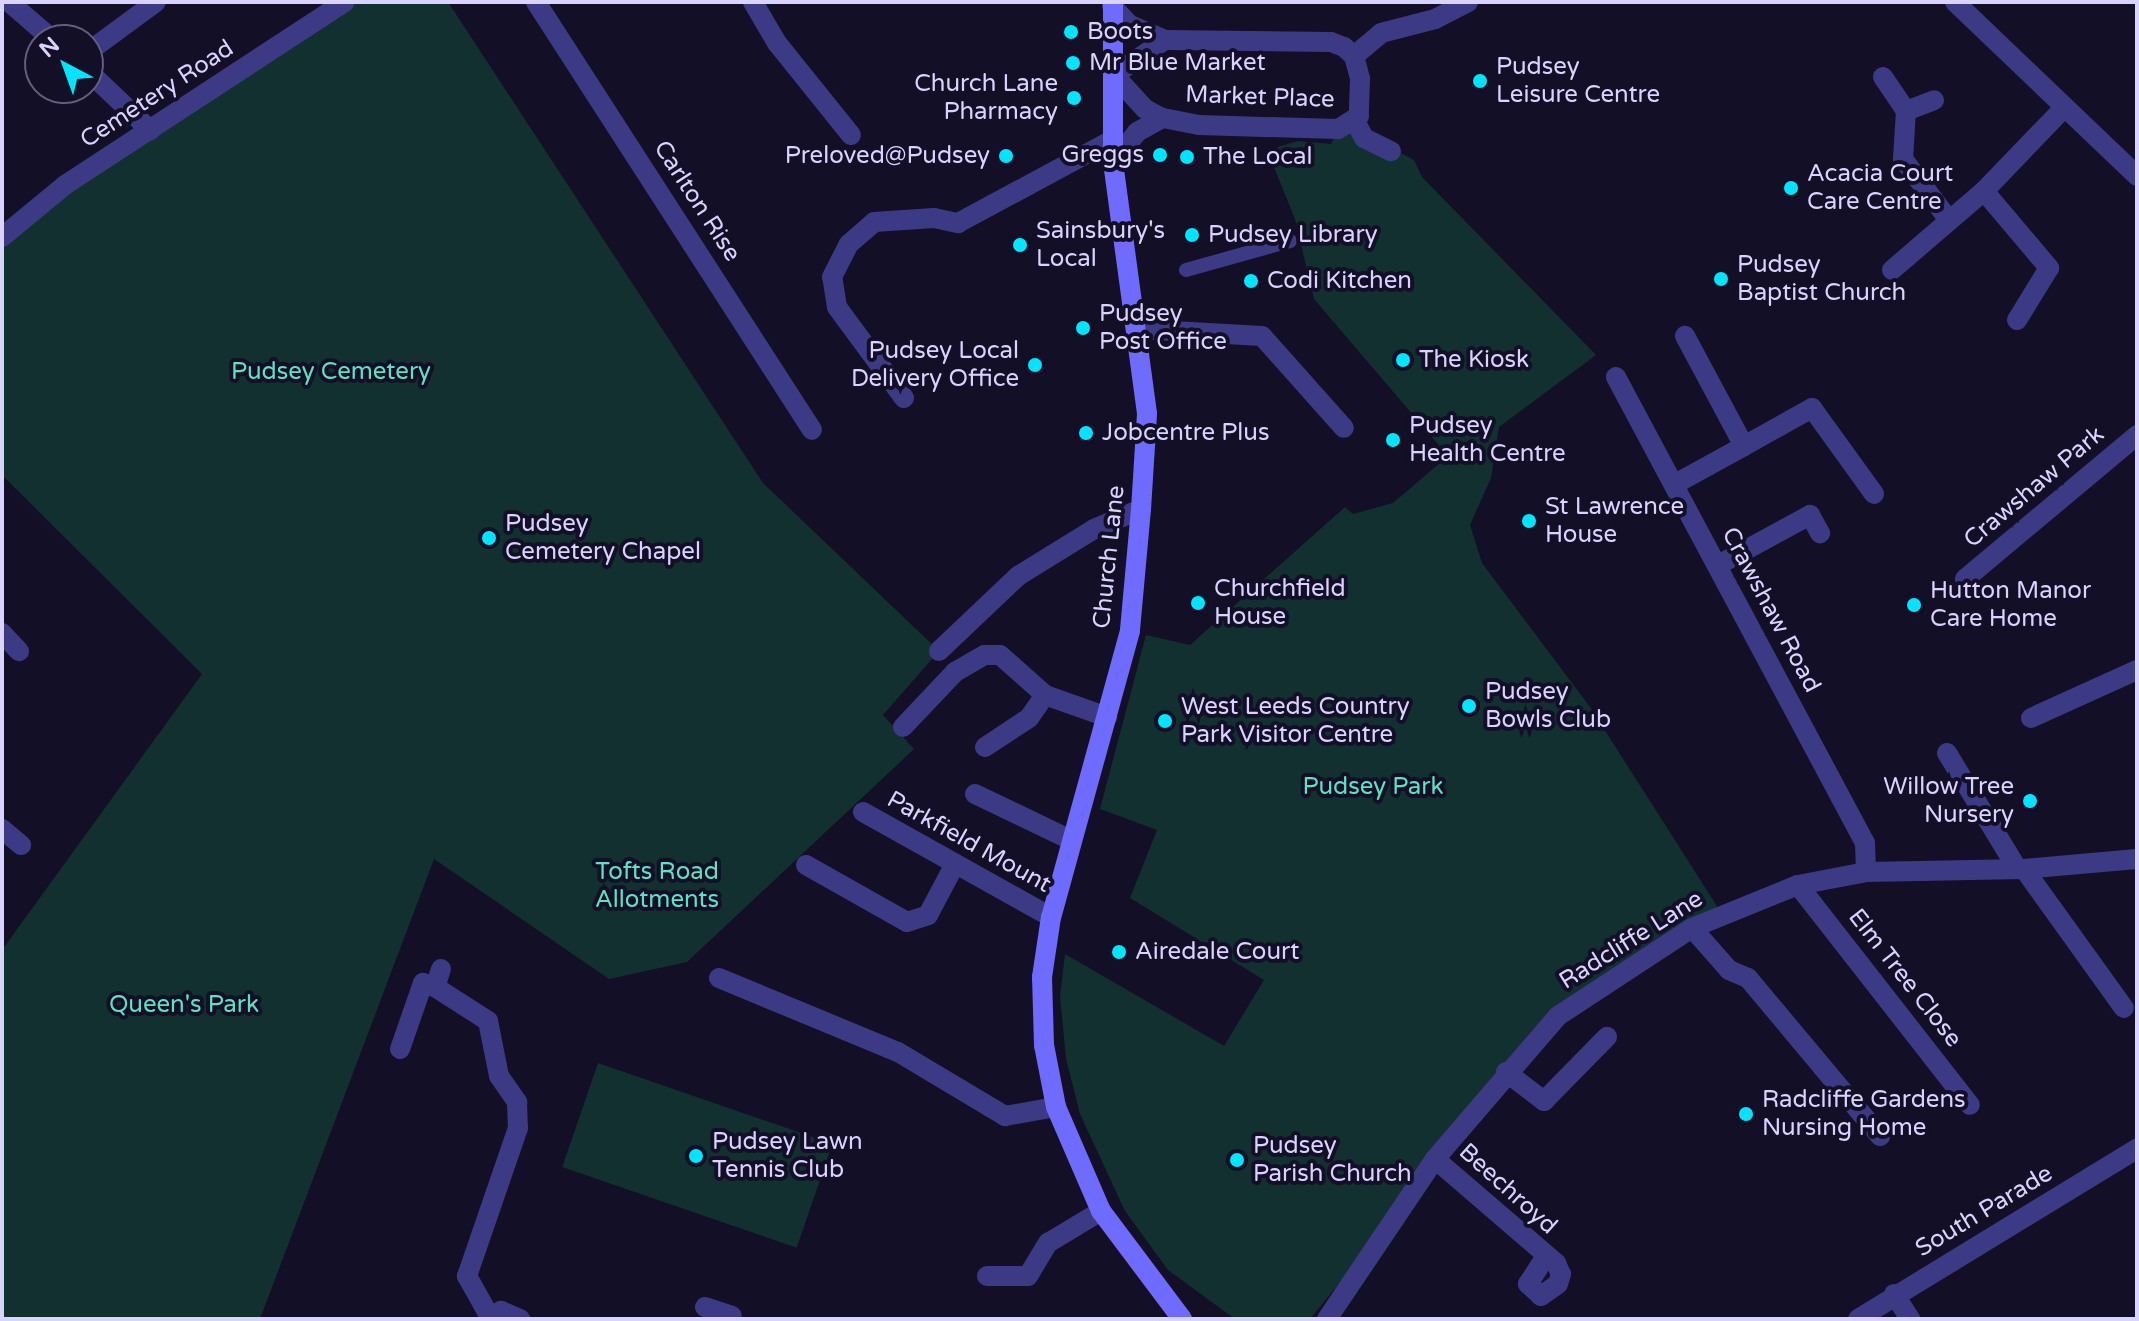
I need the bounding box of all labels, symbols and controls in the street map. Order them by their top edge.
place label: Boots [1087,18,1153,46]
marker: Boots [1062,23,1080,41]
north arrow [24,24,104,104]
text: N [34,32,65,63]
street label: Cemetery Road [75,34,239,154]
place label: Mr Blue Market [1089,49,1266,77]
place label: Pudsey Leisure Centre [1496,53,1660,109]
marker: Mr Blue Market [1064,54,1082,72]
place label: Church Lane Pharmacy [914,70,1058,126]
marker: Pudsey Leisure Centre [1471,72,1489,90]
street label: Market Place [1185,80,1335,114]
marker: Church Lane Pharmacy [1065,89,1083,107]
street label: Carlton Rise [647,135,747,267]
place label: Greggs [1062,141,1144,169]
place label: Preloved@Pudsey [785,142,990,170]
place label: The Local [1203,143,1313,171]
marker: Greggs [1151,146,1169,164]
marker: Preloved@Pudsey [997,147,1015,165]
marker: The Local [1178,148,1196,166]
place label: Acacia Court Care Centre [1807,160,1953,216]
marker: Acacia Court Care Centre [1782,179,1800,197]
place label: Sainsbury's Local [1036,217,1165,273]
place label: Pudsey Library [1208,221,1378,249]
marker: Pudsey Library [1183,226,1201,244]
marker: Sainsbury's Local [1011,236,1029,254]
place label: Pudsey Baptist Church [1737,251,1906,307]
place label: Codi Kitchen [1267,267,1412,295]
marker: Pudsey Baptist Church [1712,270,1730,288]
marker: Codi Kitchen [1242,272,1260,290]
place label: Pudsey Post Office [1099,300,1227,356]
marker: Pudsey Post Office [1074,319,1092,337]
place label: Pudsey Local Delivery Office [851,337,1019,393]
place label: The Kiosk [1419,346,1529,374]
marker: The Kiosk [1394,351,1412,369]
marker: Pudsey Local Delivery Office [1026,356,1044,374]
park label: Pudsey Cemetery [231,358,431,386]
place label: Pudsey Health Centre [1409,412,1566,468]
place label: Jobcentre Plus [1102,419,1269,447]
street label: Crawshaw Park [1958,420,2110,554]
marker: Jobcentre Plus [1077,424,1095,442]
marker: Pudsey Health Centre [1384,431,1402,449]
street label: Church Lane [1087,484,1131,630]
place label: St Lawrence House [1545,493,1684,549]
place label: Pudsey Cemetery Chapel [505,510,701,566]
marker: St Lawrence House [1520,512,1538,530]
street label: Crawshaw Road [1715,522,1827,698]
marker: Pudsey Cemetery Chapel [480,529,498,547]
place label: Churchfield House [1214,575,1346,631]
place label: Hutton Manor Care Home [1930,577,2091,633]
marker: Churchfield House [1189,594,1207,612]
marker: Hutton Manor Care Home [1905,596,1923,614]
place label: Pudsey Bowls Club [1485,678,1611,734]
place label: West Leeds Country Park Visitor Centre [1181,693,1410,749]
marker: Pudsey Bowls Club [1460,697,1478,715]
marker: West Leeds Country Park Visitor Centre [1156,712,1174,730]
park label: Pudsey Park [1302,773,1444,801]
place label: Willow Tree Nursery [1883,773,2014,829]
street label: Parkfield Mount [882,785,1056,899]
marker: Willow Tree Nursery [2021,792,2039,810]
park label: Tofts Road Allotments [595,858,719,914]
street label: Radcliffe Lane [1554,884,1708,996]
street label: Elm Tree Close [1842,903,1968,1053]
place label: Airedale Court [1135,938,1299,966]
marker: Airedale Court [1110,943,1128,961]
park label: Queen's Park [109,991,259,1019]
place label: Radcliffe Gardens Nursing Home [1762,1086,1966,1142]
marker: Radcliffe Gardens Nursing Home [1737,1105,1755,1123]
place label: Pudsey Lawn Tennis Club [712,1128,863,1184]
place label: Pudsey Parish Church [1253,1132,1412,1188]
street label: Beechroyd [1453,1137,1563,1241]
marker: Pudsey Lawn Tennis Club [687,1147,705,1165]
marker: Pudsey Parish Church [1228,1151,1246,1169]
street label: South Parade [1910,1159,2058,1263]

